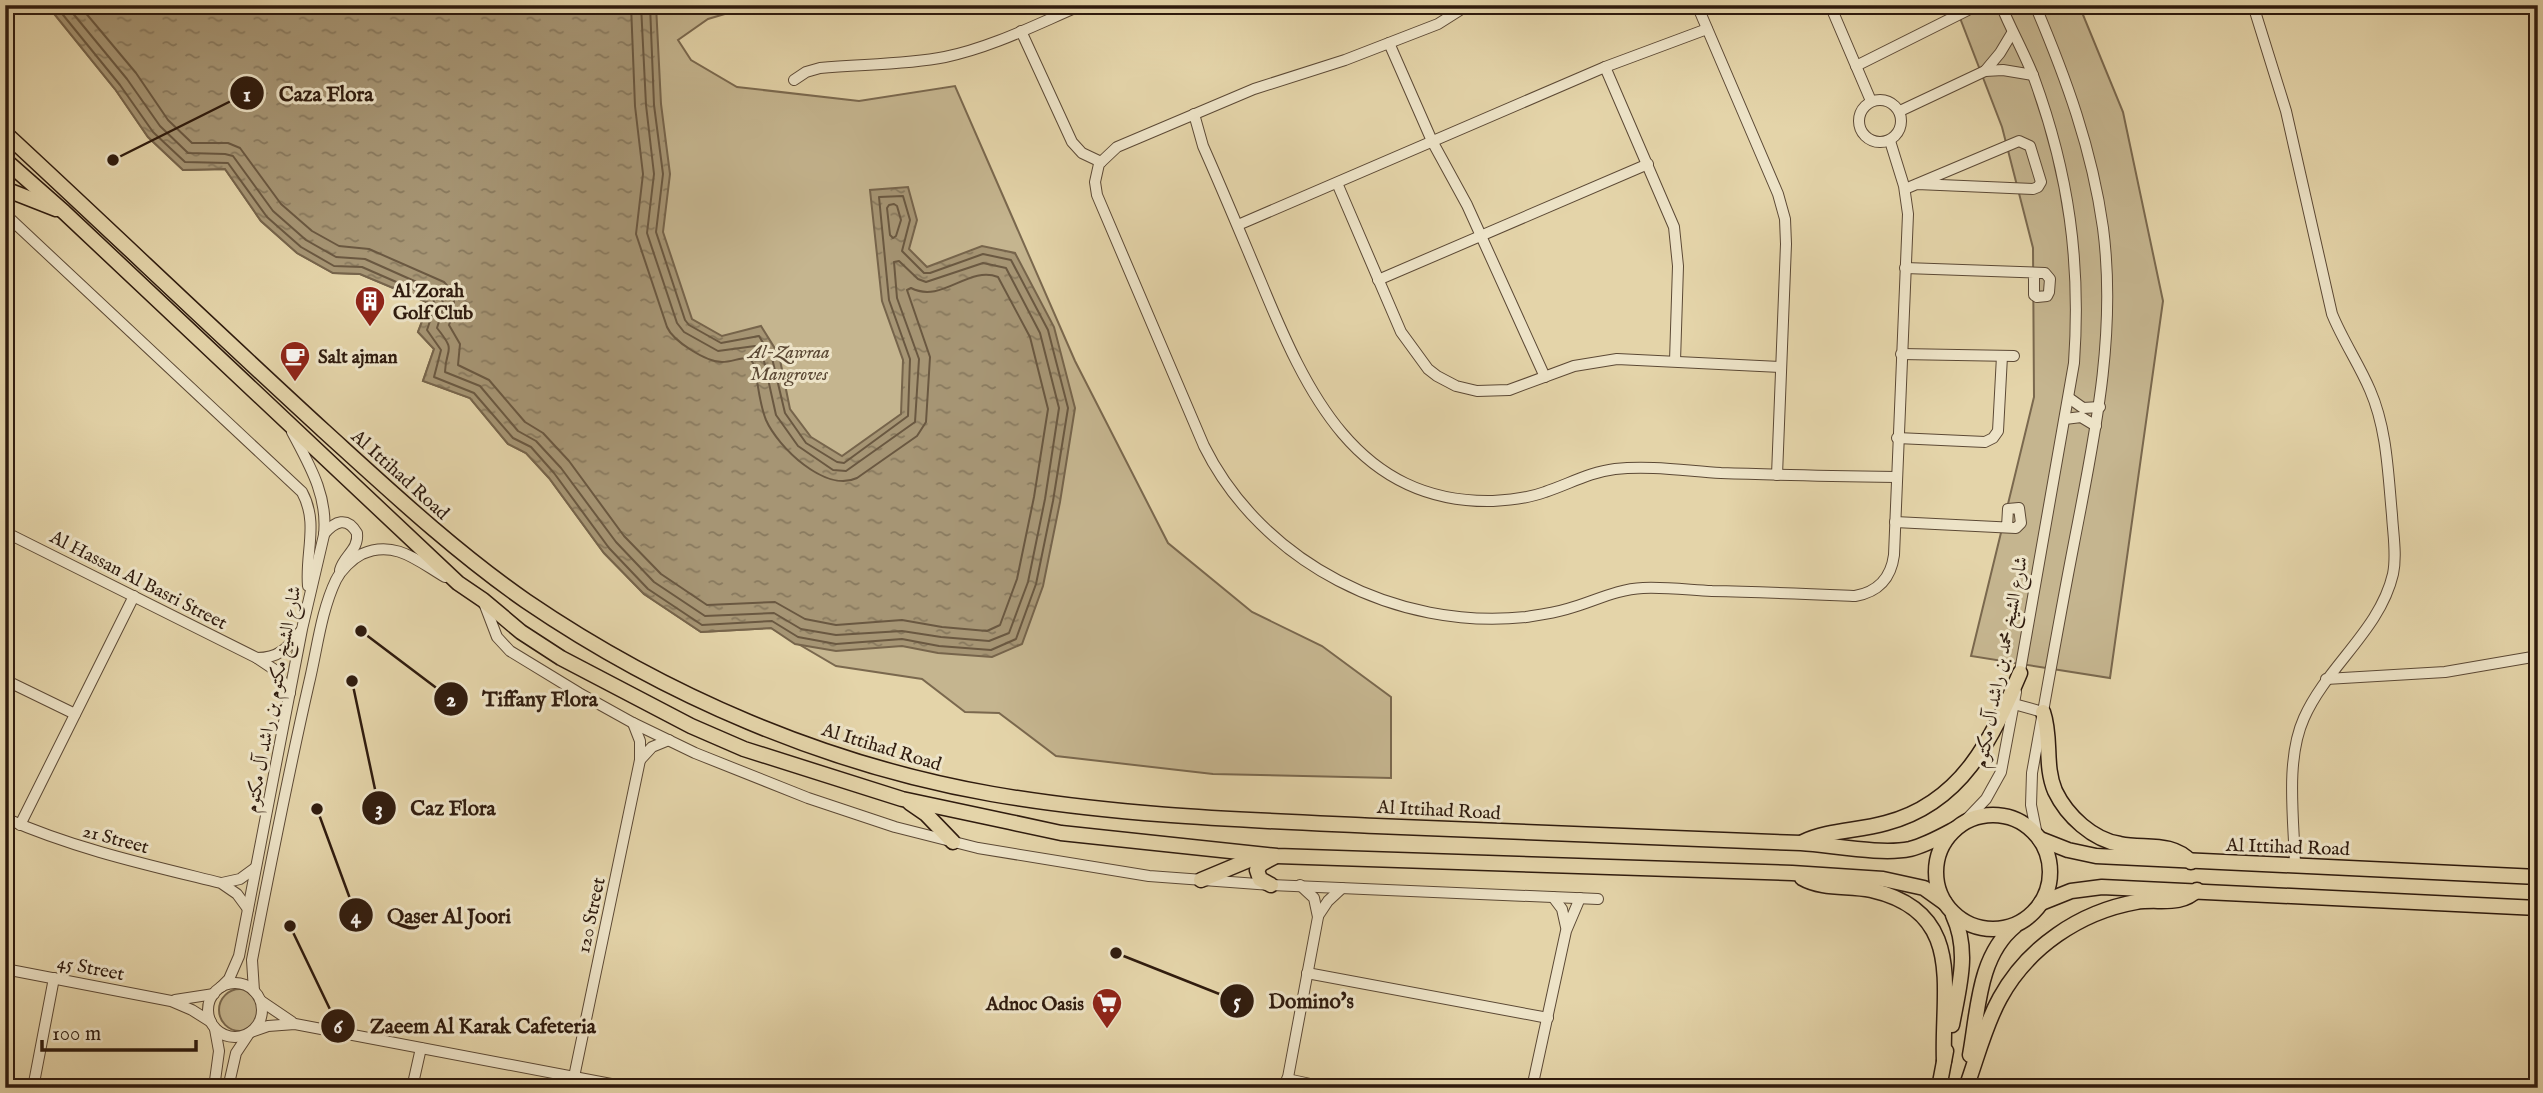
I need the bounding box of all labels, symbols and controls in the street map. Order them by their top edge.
callout: Caza Flora [229,72,387,114]
text: 1 [243,82,251,109]
text: Caza Flora [279,82,374,109]
place label: Al Zorah Golf Club [392,280,473,326]
building icon: Al Zorah Golf Club [353,284,387,328]
cafe icon: Salt ajman [278,339,312,383]
park label: Al-Zawraa Mangroves [746,341,830,387]
place label: Salt ajman [318,346,398,370]
street label: Al Ittihad Road [345,424,454,526]
street label: Al Hassan Al Basri Street [45,525,231,636]
street label: شارع الشيخ محمد بن راشد آل مكتوم [1970,554,2038,771]
street label: شارع الشيخ مكتوم بن راشد آل مكتوم [240,584,312,816]
callout: Tiffany Flora [434,678,612,720]
text: 2 [446,687,456,714]
text: Tiffany Flora [481,687,599,714]
street label: Al Ittihad Road [818,718,945,778]
callout: Caz Flora [361,787,510,829]
text: 3 [375,796,383,823]
text: Caz Flora [410,796,497,823]
street label: Al Ittihad Road [1375,796,1502,826]
street label: 21 Street [80,820,152,860]
street label: Al Ittihad Road [2225,834,2351,862]
street label: 120 Street [572,875,612,955]
callout: Qaser Al Joori [338,894,525,936]
text: 4 [351,904,362,931]
text: Qaser Al Joori [387,904,511,931]
street label: 45 Street [55,951,126,987]
callout: Domino's [1219,980,1368,1022]
supermarket icon: Adnoc Oasis [1090,986,1124,1030]
text: 5 [1233,989,1241,1016]
text: Domino's [1268,989,1354,1016]
place label: Adnoc Oasis [985,993,1084,1017]
callout: Zaeem Al Karak Cafeteria [321,1005,610,1047]
scale bar [42,1009,196,1053]
text: 6 [334,1014,344,1041]
text: Zaeem Al Karak Cafeteria [370,1014,597,1041]
text: 100 m [52,1021,101,1048]

